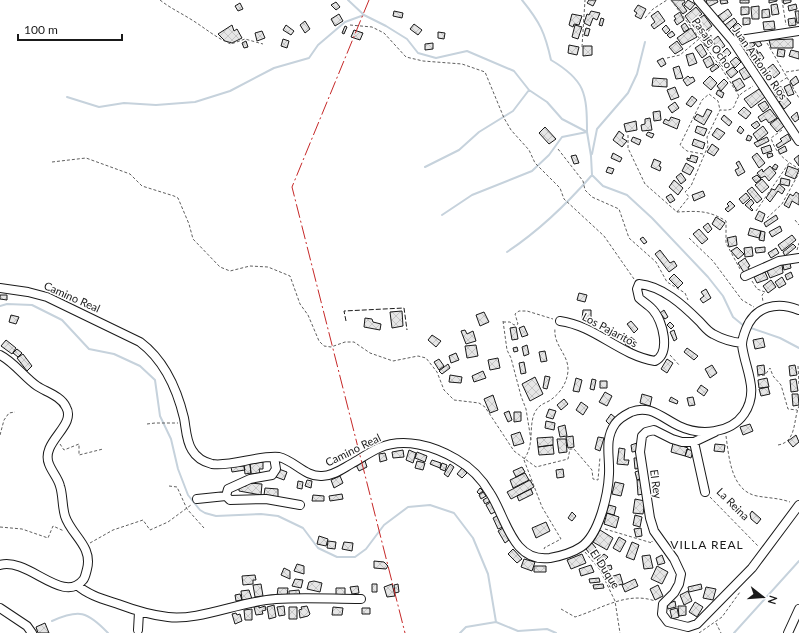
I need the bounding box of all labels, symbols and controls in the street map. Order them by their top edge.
street label: Pasaje Ocho [690,15,735,71]
scale bar [18,16,122,42]
text: 100 m [24,22,58,37]
street label: Juan Antonio Ríos [730,24,791,102]
street label: Camino Real [42,278,102,315]
street label: Los Pajaritos [580,310,640,350]
street label: Camino Real [323,431,383,469]
street label: El Rey [648,468,665,500]
street label: La Reina [714,485,752,523]
district label: VILLA REAL [670,537,744,552]
street label: El Duque [588,547,623,591]
north arrow [743,577,783,617]
text: N [766,594,780,606]

